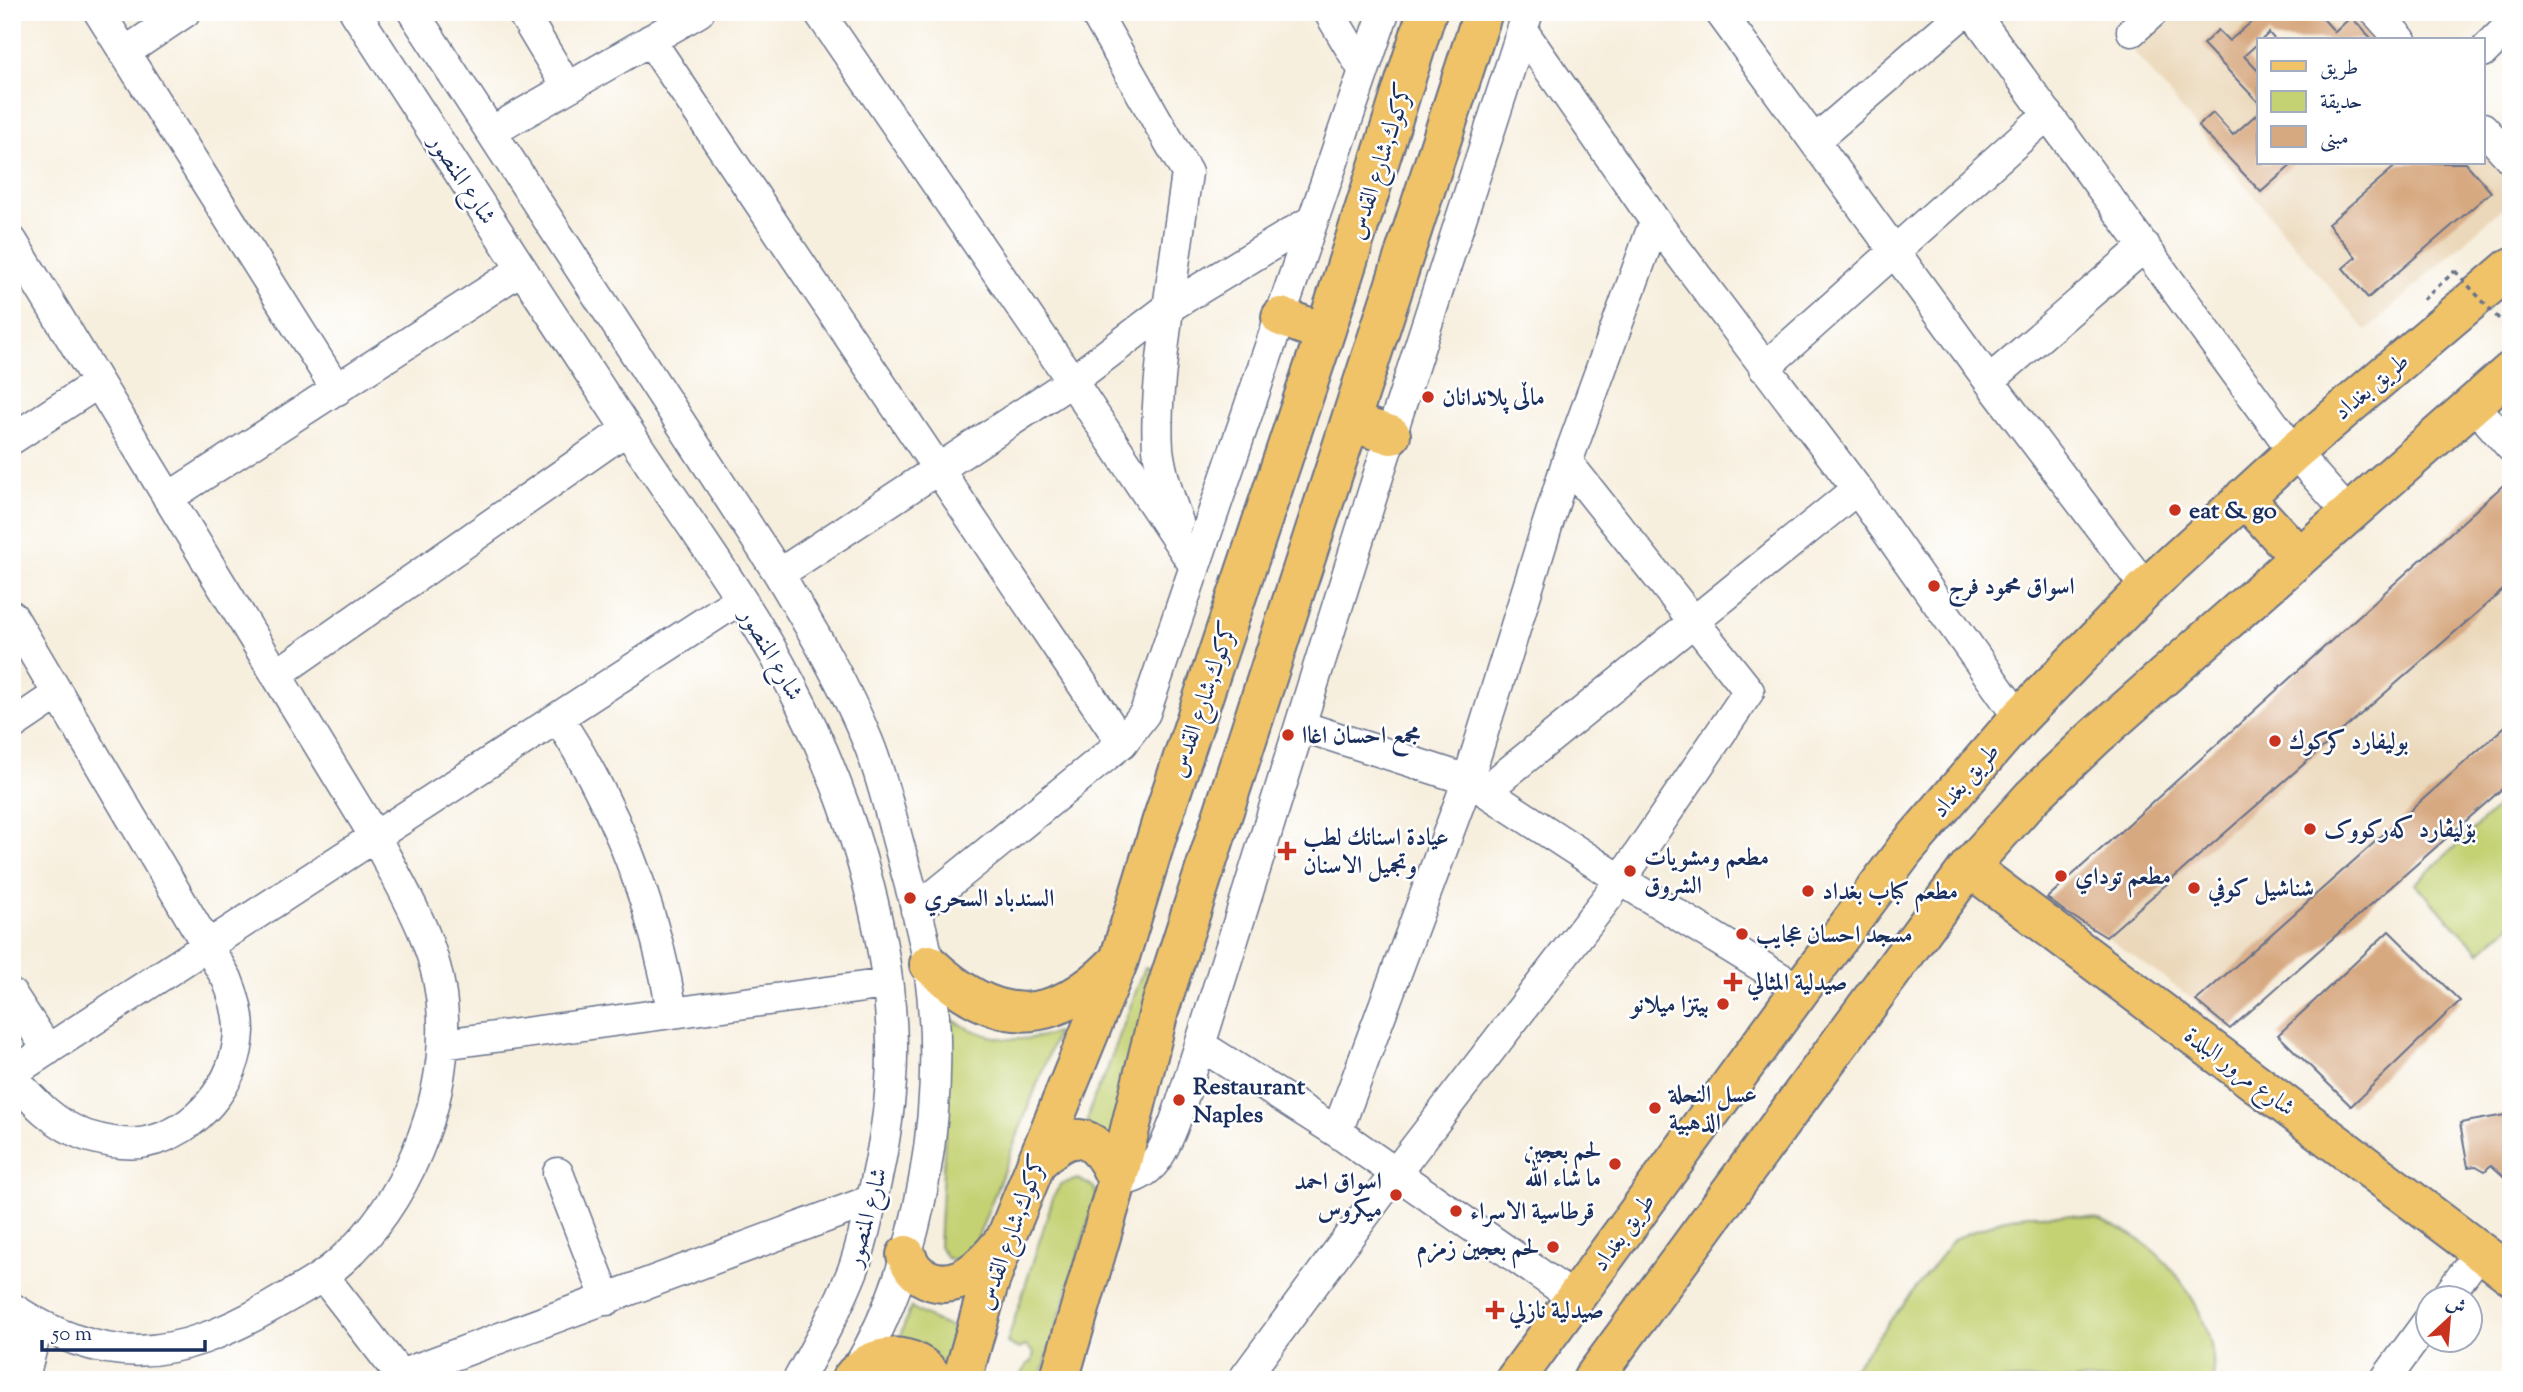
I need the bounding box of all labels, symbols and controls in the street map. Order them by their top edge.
legend [2257,38,2484,164]
text: طريق [2320,54,2358,84]
street label: كركوك,شارع القدس [1341,79,1424,245]
text: حديقة [2320,88,2363,118]
text: مبنى [2320,124,2349,154]
street label: شارع المنصور [417,127,503,232]
street label: طريق بغداد [2327,346,2418,429]
place label: ماڵی پلاندانان [1442,381,1545,416]
marker: ماڵی پلاندانان [1420,389,1436,405]
place label: eat & go [2189,495,2277,529]
marker: eat & go [2167,502,2183,518]
place label: اسواق محمود فرج [1948,571,2075,608]
marker: اسواق محمود فرج [1926,578,1942,594]
street label: شارع المنصور [728,601,810,708]
street label: كركوك,شارع القدس [1162,617,1248,783]
place label: مجمع احسان اغاا [1302,720,1421,757]
place label: بوليفارد كركوك [2289,726,2409,760]
marker: مجمع احسان اغاا [1280,727,1296,743]
marker: بوليفارد كركوك [2267,733,2283,749]
street label: طريق بغداد [1924,736,2009,826]
place label: بۆلیڤارد کەرکووک [2324,814,2476,848]
marker: بۆلیڤارد کەرکووک [2302,821,2318,837]
place label: عيادة اسنانك لطب وتجميل الاسنان [1303,822,1449,884]
marker: عيادة اسنانك لطب وتجميل الاسنان [1277,841,1297,861]
place label: مطعم ومشويات الشروق [1644,842,1769,904]
place label: مطعم توداي [2075,861,2171,898]
marker: مطعم ومشويات الشروق [1622,863,1638,879]
marker: مطعم توداي [2053,868,2069,884]
place label: شناشيل كوفي [2207,873,2314,907]
place label: مطعم كباب بغداد [1822,876,1958,913]
marker: شناشيل كوفي [2186,880,2202,896]
place label: السندباد السحري [924,883,1054,917]
marker: مطعم كباب بغداد [1800,883,1816,899]
marker: السندباد السحري [902,890,918,906]
place label: مسجد احسان عجايب [1756,919,1913,953]
marker: مسجد احسان عجايب [1734,926,1750,942]
place label: صيدلية المثالي [1746,967,1848,1001]
marker: صيدلية المثالي [1725,974,1741,990]
place label: بيتزا ميلانو [1628,989,1709,1023]
marker: بيتزا ميلانو [1715,996,1731,1012]
street label: شارع مرور البلدة [2176,1020,2301,1126]
place label: Restaurant Naples [1193,1071,1306,1133]
place label: عسل النحلة الذهبية [1667,1079,1757,1141]
marker: Restaurant Naples [1171,1092,1187,1108]
marker: عسل النحلة الذهبية [1647,1100,1663,1116]
place label: لحم بعجين ما شاء الله [1524,1135,1601,1197]
street label: كركوك,شارع القدس [969,1150,1058,1315]
marker: لحم بعجين ما شاء الله [1607,1156,1623,1172]
street label: شارع المنصور [838,1164,898,1273]
place label: اسواق احمد ميكروس [1294,1166,1382,1228]
marker: اسواق احمد ميكروس [1388,1187,1404,1203]
street label: طريق بغداد [1585,1187,1665,1279]
place label: قرطاسية الاسراء [1470,1196,1595,1230]
marker: قرطاسية الاسراء [1448,1203,1464,1219]
place label: لحم بعجين زمزم [1417,1232,1539,1269]
marker: لحم بعجين زمزم [1545,1239,1561,1255]
north arrow [2414,1284,2484,1354]
text: ش [2441,1290,2470,1322]
place label: صيدلية نازلي [1508,1295,1604,1329]
marker: صيدلية نازلي [1487,1302,1503,1318]
scale bar [42,1308,205,1352]
text: 50 m [51,1320,92,1350]

